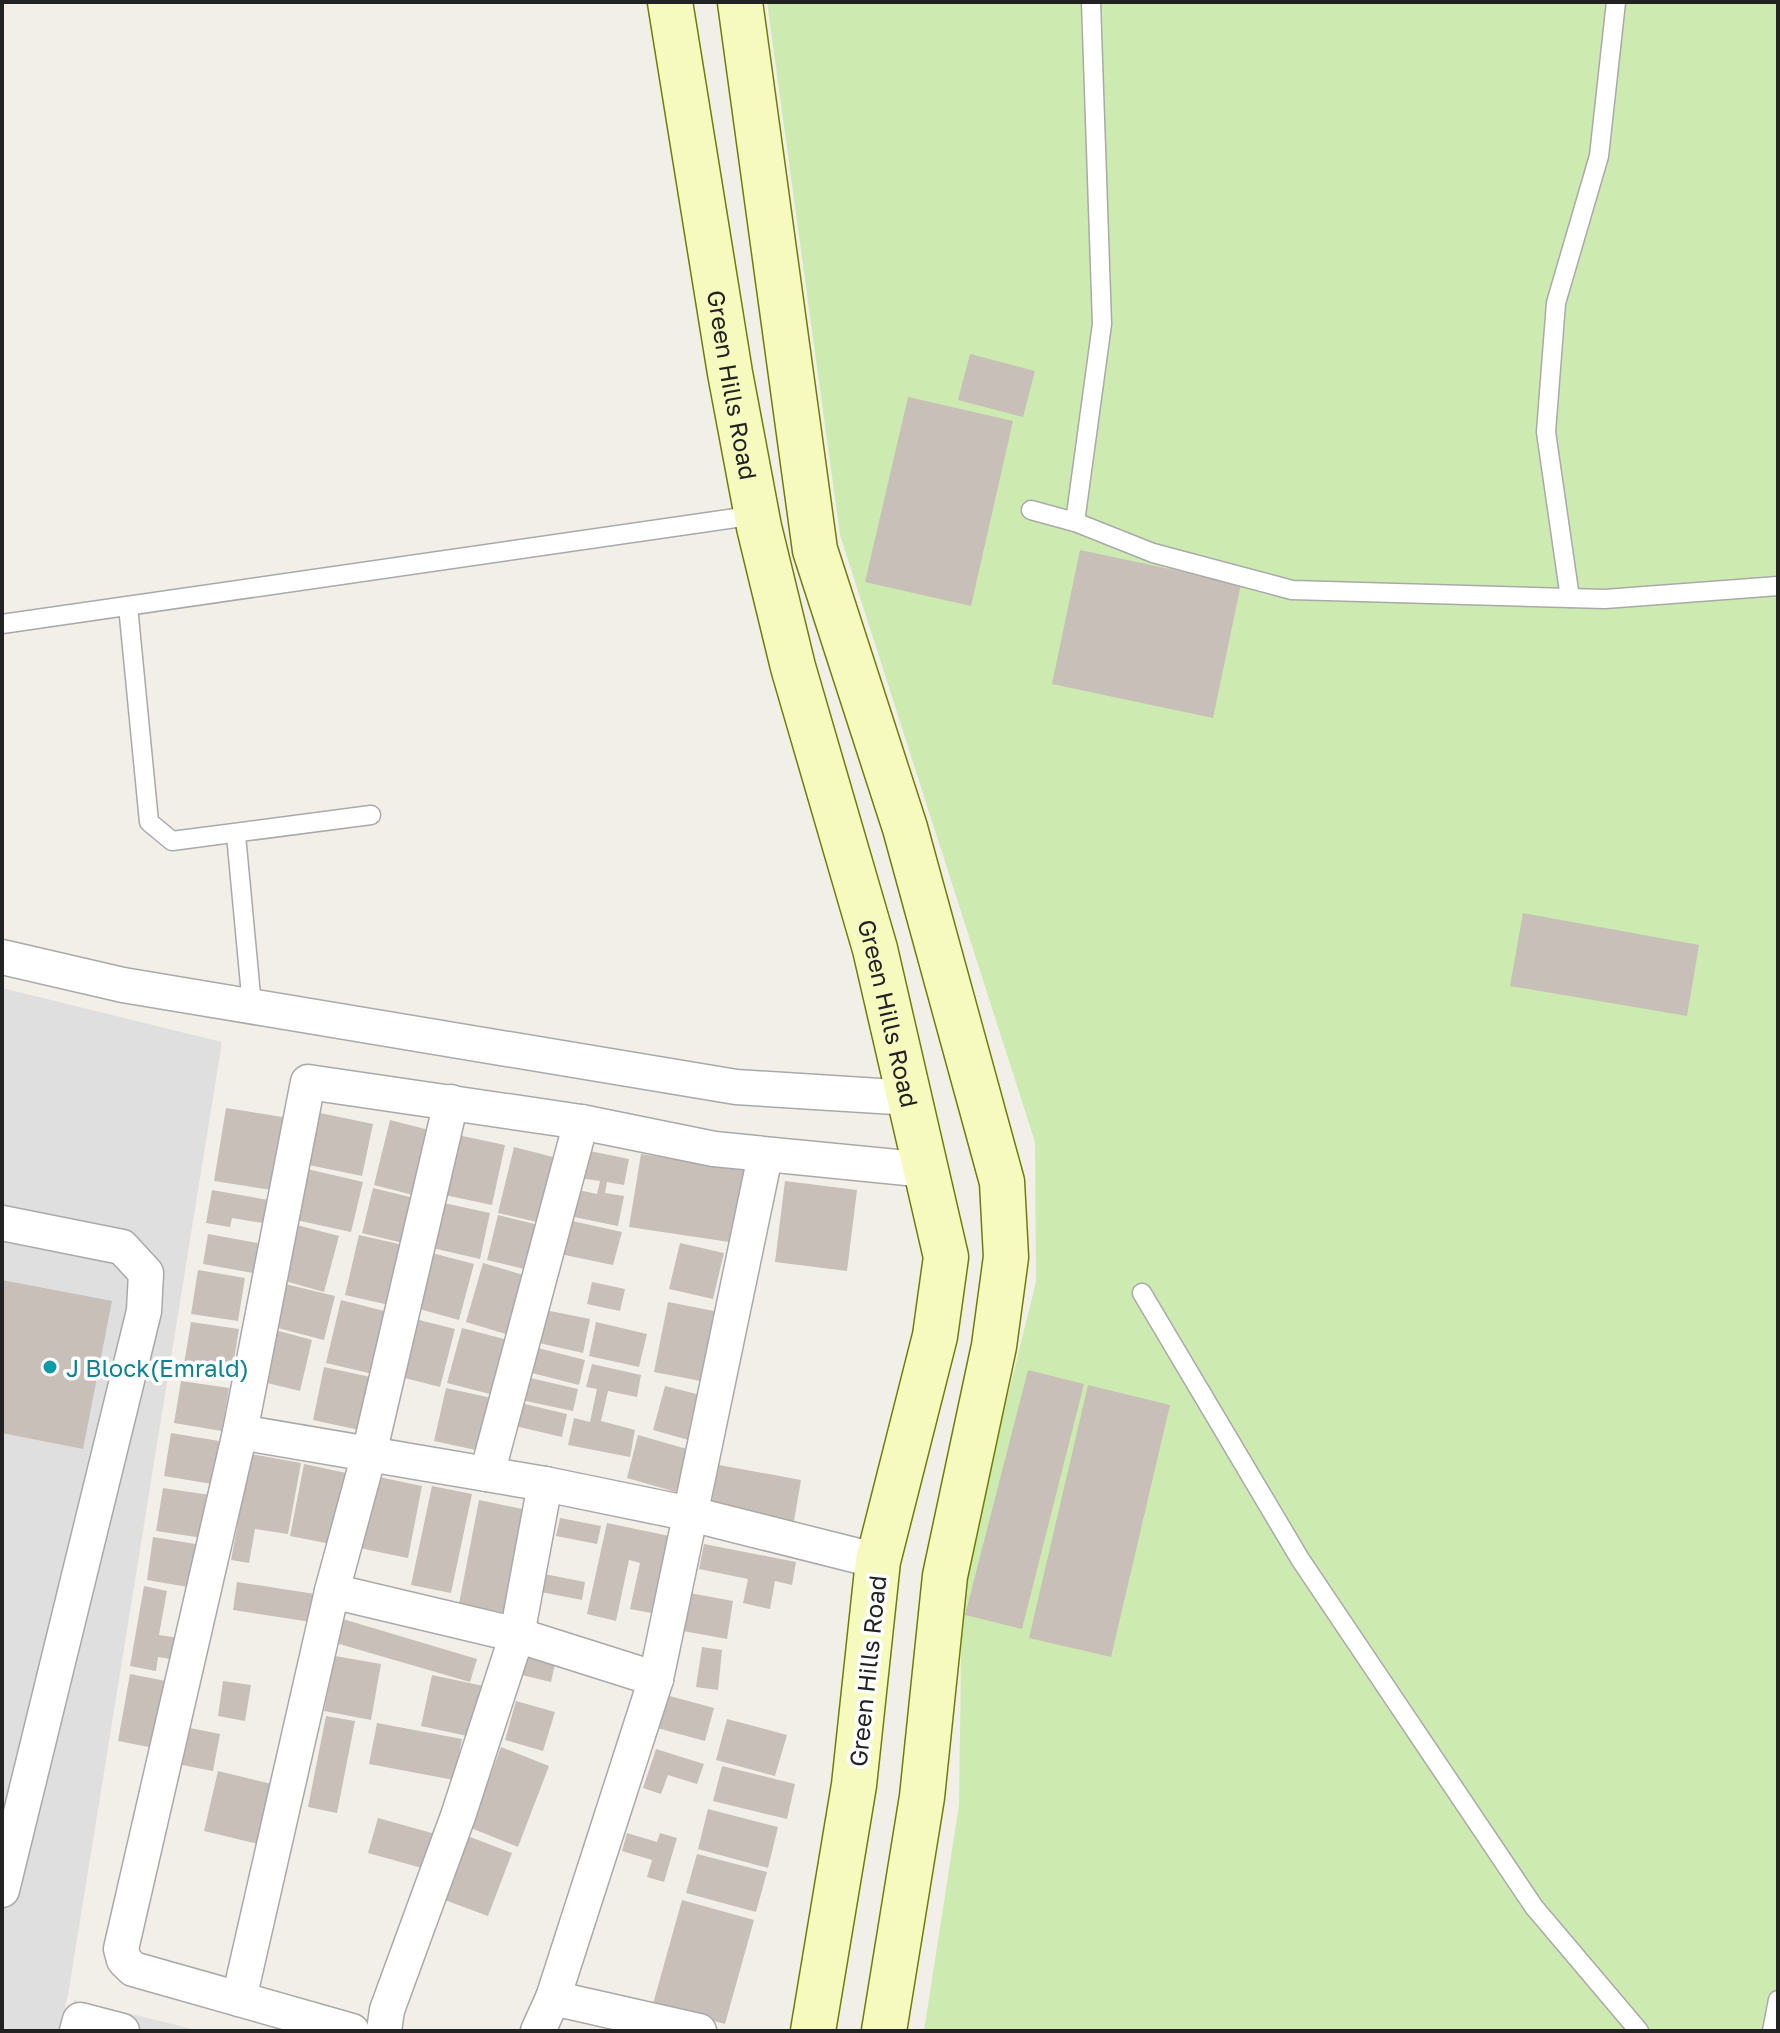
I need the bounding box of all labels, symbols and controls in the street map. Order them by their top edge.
street label: Green Hills Road [702,288,764,482]
street label: Green Hills Road [853,916,925,1110]
place label: J Block(Emrald) [66,1353,249,1382]
marker: J Block(Emrald) [41,1358,59,1376]
street label: Green Hills Road [843,1574,891,1768]

